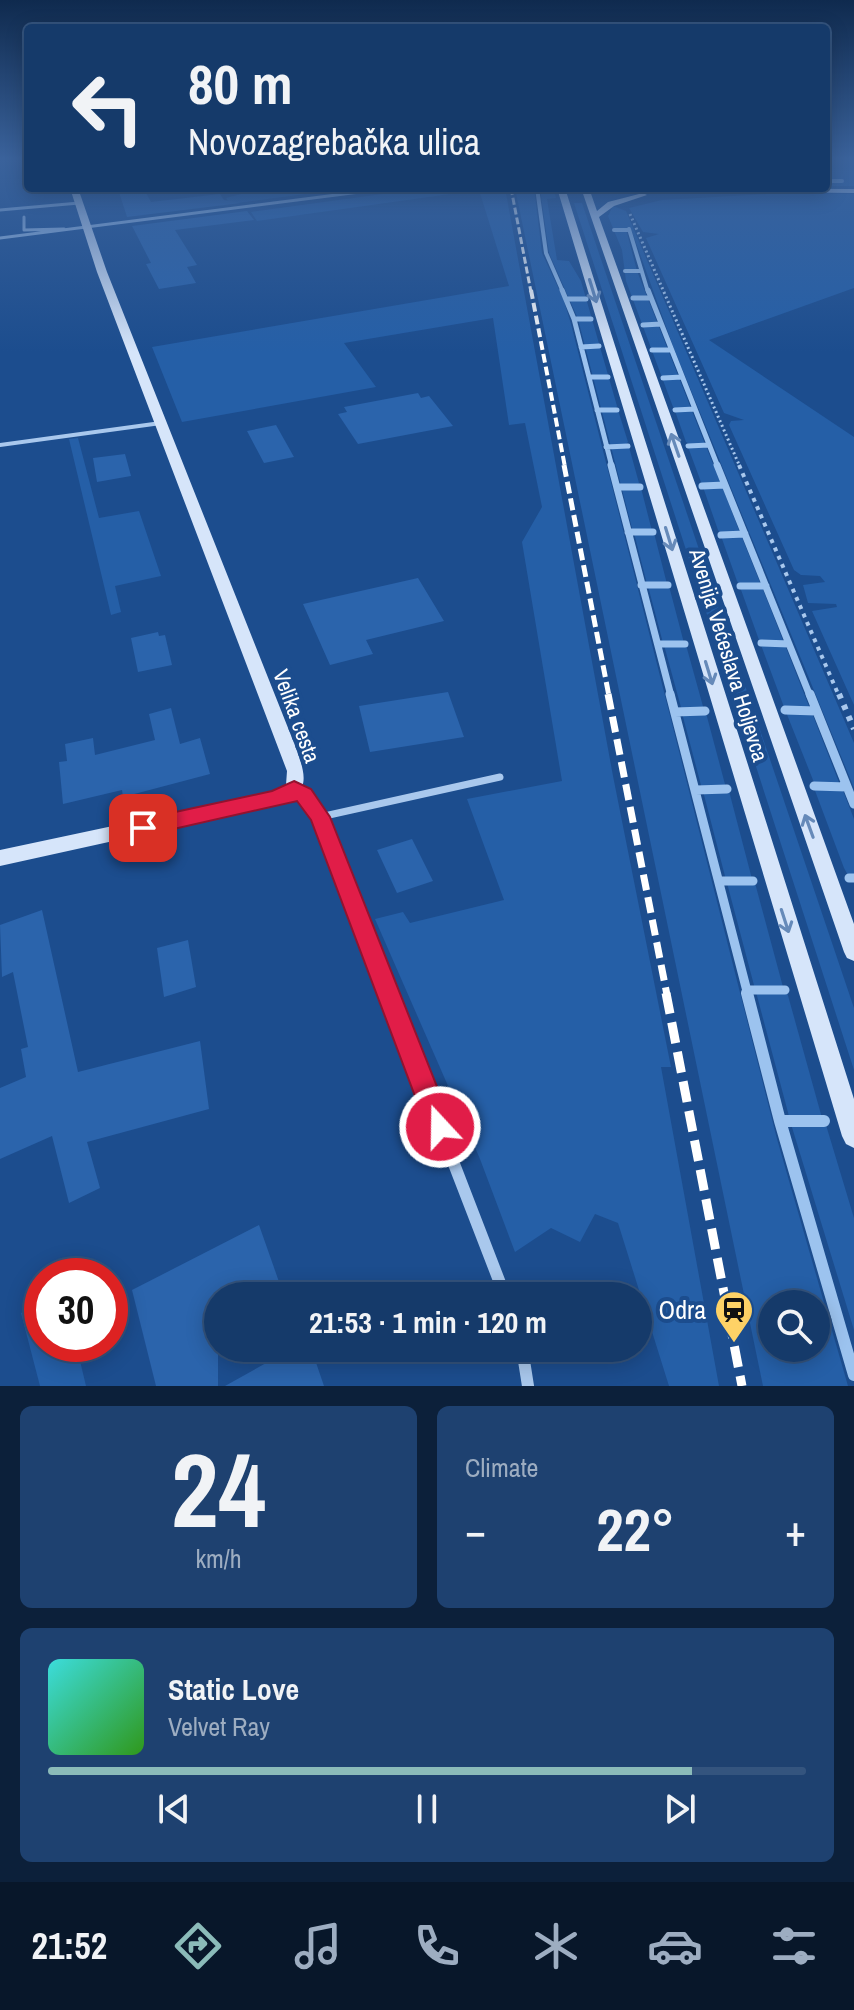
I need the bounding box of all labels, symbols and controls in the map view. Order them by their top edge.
text: 80 m [188,46,293,121]
icon: left [56,56,160,160]
text: Novozagrebačka ulica [188,118,480,166]
one-way arrow [586,277,601,303]
one-way arrow [666,433,681,458]
one-way arrow [662,526,677,552]
street label: Avenija Većeslava Holjevca [682,544,776,765]
one-way arrow [702,659,717,685]
street label: Velika cesta [266,665,328,767]
pin [109,794,177,862]
icon: arrive [121,806,165,850]
one-way arrow [801,814,815,839]
one-way arrow [778,908,793,934]
position arrow [398,1085,482,1169]
speed limit sign: 30 [24,1258,128,1362]
station icon: Odra [713,1289,755,1344]
map controls [758,1290,830,1362]
button: search [758,1290,830,1362]
place label: Odra [659,1292,706,1327]
text: 21:53 · 1 min · 120 m [309,1302,547,1342]
text: 24 [171,1419,266,1559]
text: Climate [465,1450,538,1485]
text: 22° [596,1489,675,1570]
text: − [465,1500,486,1560]
text: + [785,1500,806,1560]
text: km/h [195,1541,242,1576]
text: Static Love [168,1669,299,1709]
text: Velvet Ray [168,1709,270,1744]
icon: previous [152,1787,196,1831]
icon: pause [405,1787,449,1831]
icon: next [658,1787,702,1831]
icon: directions [170,1918,226,1974]
icon: music [290,1918,346,1974]
icon: phone [409,1918,465,1974]
icon: climate [528,1918,584,1974]
icon: car [647,1918,703,1974]
icon: filters [766,1918,822,1974]
text: 21:52 [32,1922,107,1970]

